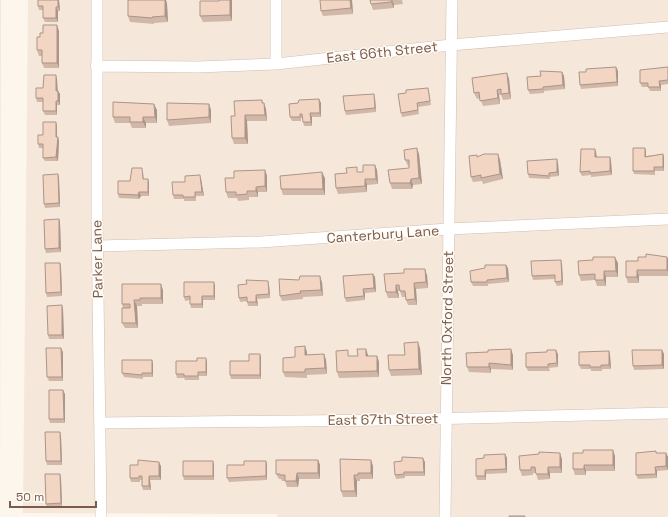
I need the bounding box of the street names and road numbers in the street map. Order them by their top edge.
street label: East 66th Street [326,37,438,67]
street label: Parker Lane [87,220,107,298]
street label: Canterbury Lane [326,221,440,247]
street label: North Oxford Street [437,251,457,385]
street label: East 67th Street [327,409,439,429]

